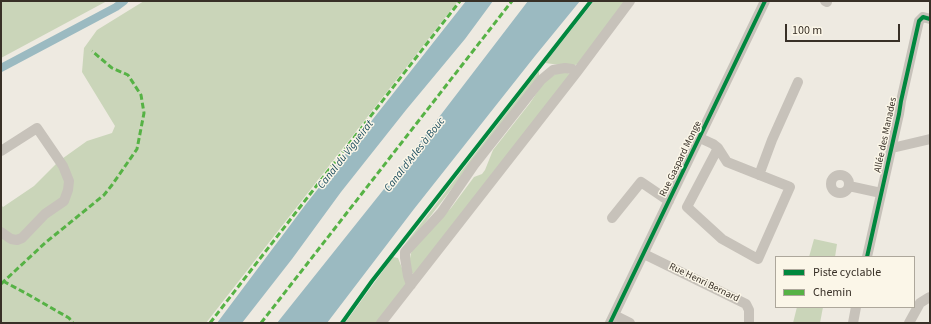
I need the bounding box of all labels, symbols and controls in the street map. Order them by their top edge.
scale bar [787,16,902,42]
text: 100 m [792,22,822,39]
street label: Allée des Manades [872,96,900,174]
water label: Canal d'Arles à Bouc [382,115,448,195]
water label: Canal du Vigueirat [315,118,377,192]
street label: Rue Gaspard Monge [657,119,705,199]
legend [775,256,915,308]
street label: Rue Henri Bernard [667,261,741,305]
text: Piste cyclable [813,264,881,281]
text: Chemin [813,284,852,301]

